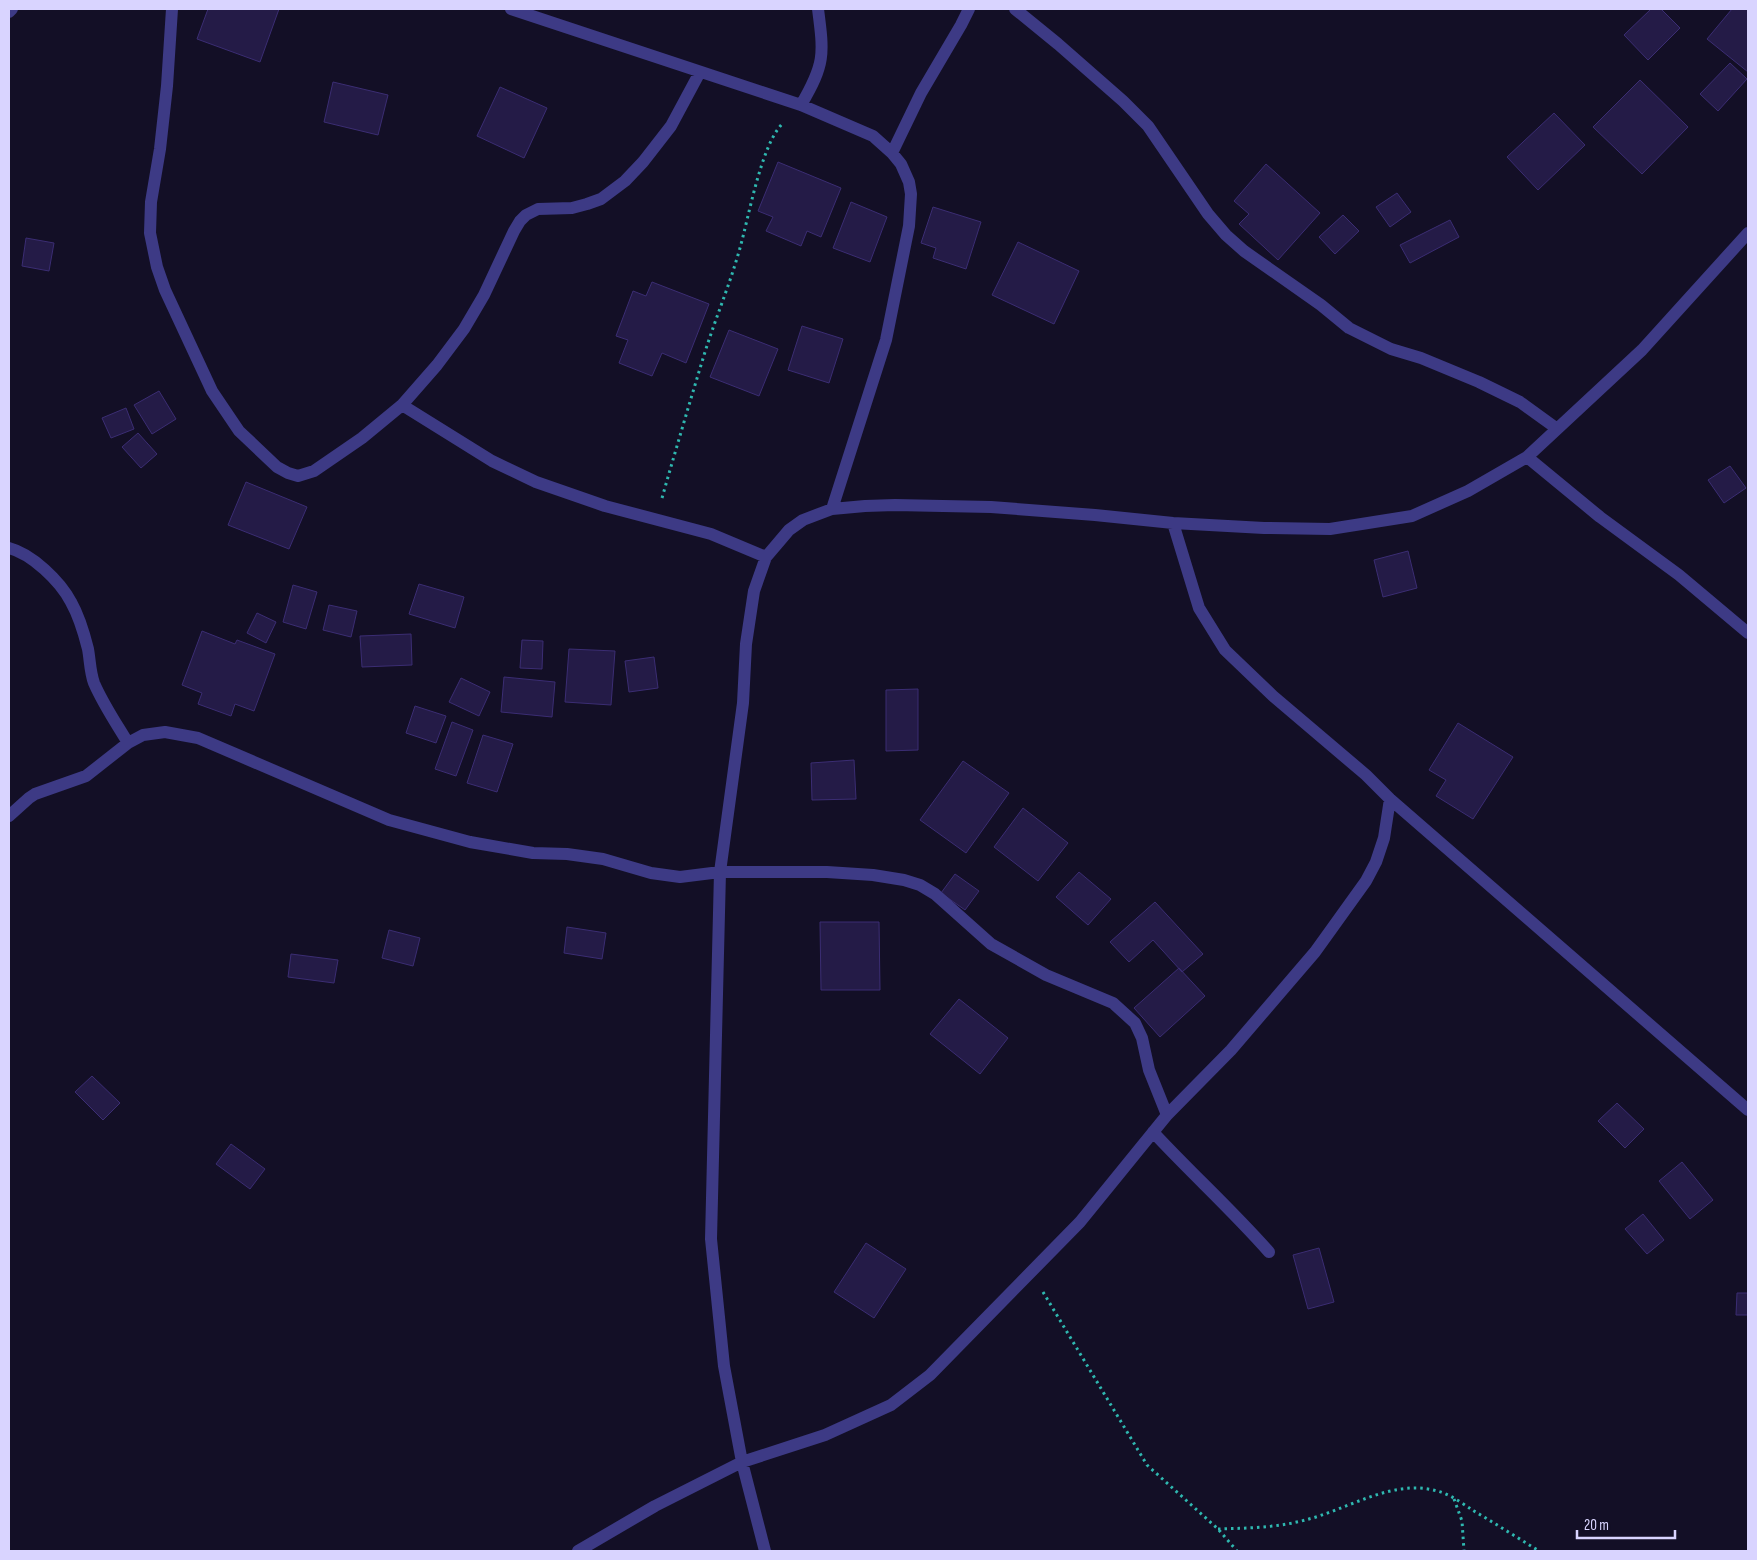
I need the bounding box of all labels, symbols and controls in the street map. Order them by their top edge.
scale bar [1577,1508,1674,1540]
text: 20 m [1584,1516,1609,1535]

